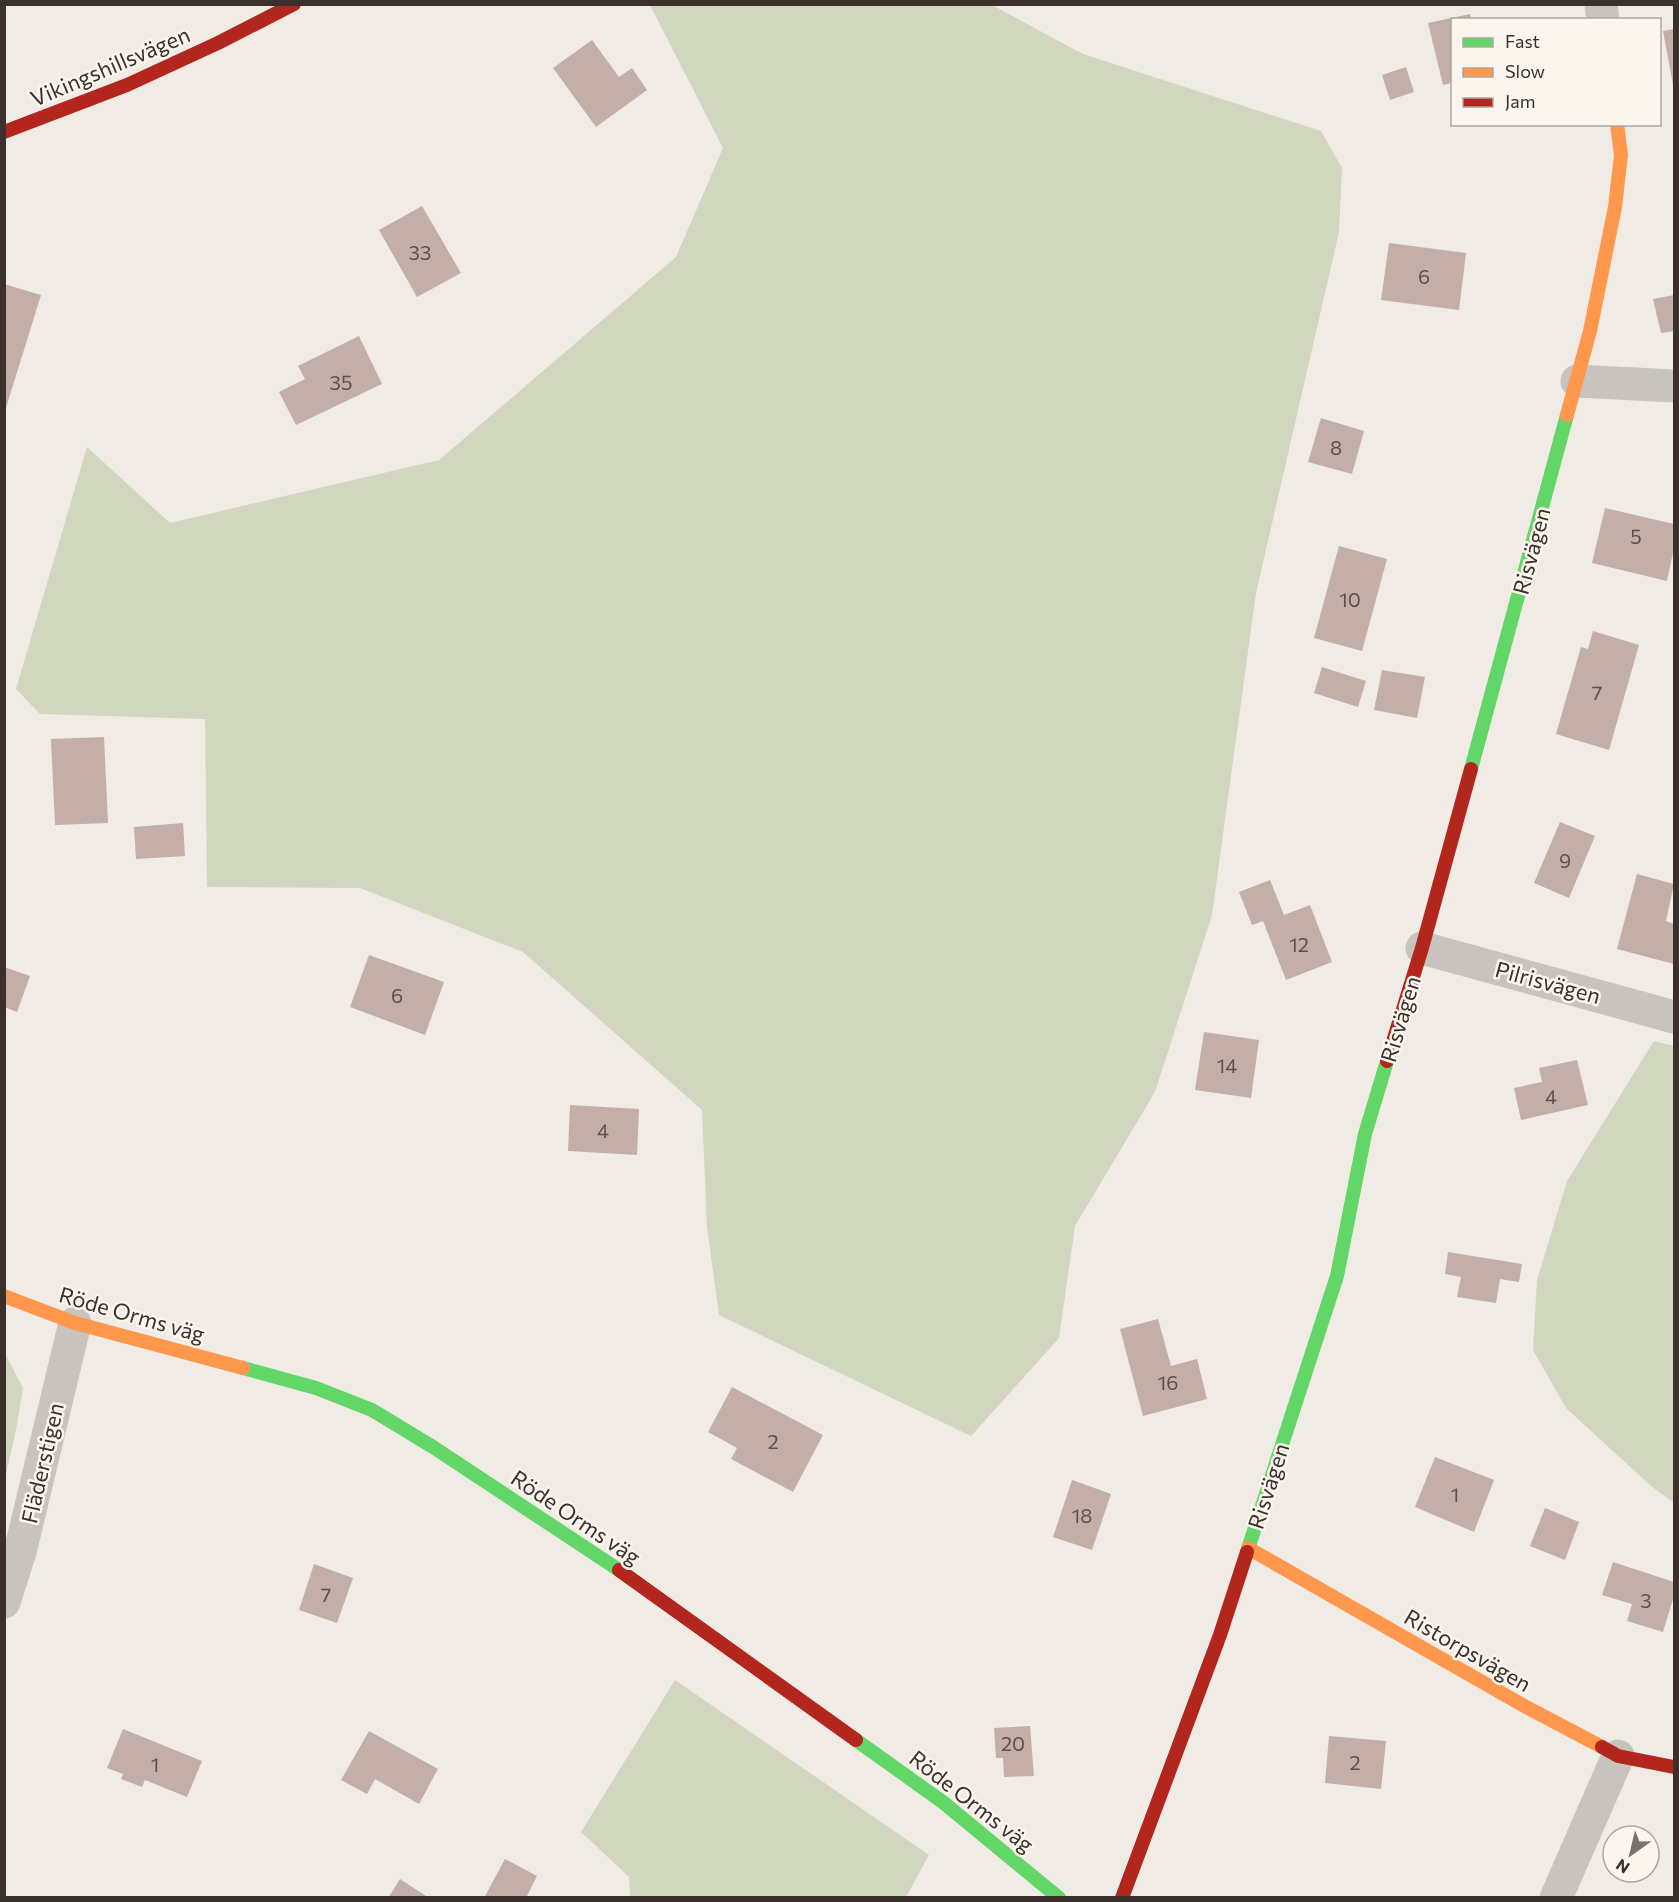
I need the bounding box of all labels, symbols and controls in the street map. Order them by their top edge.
legend [1451,18,1661,126]
street label: Vikingshillsvägen [26,20,194,112]
text: Fast [1505,30,1540,52]
text: Slow [1505,60,1545,82]
text: Jam [1505,90,1535,112]
house number: 33 [409,240,431,264]
house number: 6 [1418,264,1430,288]
house number: 35 [330,370,352,394]
house number: 8 [1330,435,1342,459]
street label: Risvägen [1506,505,1556,597]
house number: 5 [1630,524,1642,548]
house number: 10 [1339,587,1361,611]
house number: 7 [1592,680,1602,704]
house number: 9 [1559,848,1571,872]
house number: 12 [1289,932,1309,956]
street label: Pilrisvägen [1493,955,1603,1009]
street label: Risvägen [1374,973,1426,1065]
house number: 6 [391,983,403,1007]
house number: 14 [1217,1053,1237,1077]
house number: 4 [1545,1084,1557,1108]
house number: 4 [597,1118,609,1142]
street label: Röde Orms väg [56,1280,208,1348]
house number: 16 [1158,1370,1178,1394]
street label: Fläderstigen [15,1400,69,1526]
house number: 2 [767,1429,779,1453]
street label: Risvägen [1241,1440,1295,1532]
street label: Röde Orms väg [506,1464,646,1570]
house number: 1 [1451,1482,1459,1506]
house number: 18 [1072,1503,1092,1527]
house number: 7 [321,1582,331,1606]
house number: 3 [1640,1588,1652,1612]
street label: Ristorpsvägen [1400,1603,1536,1697]
house number: 20 [1001,1731,1025,1755]
street label: Röde Orms väg [904,1744,1040,1858]
house number: 2 [1349,1750,1361,1774]
house number: 1 [151,1752,159,1776]
north arrow [1601,1824,1661,1884]
text: N [1612,1856,1633,1878]

